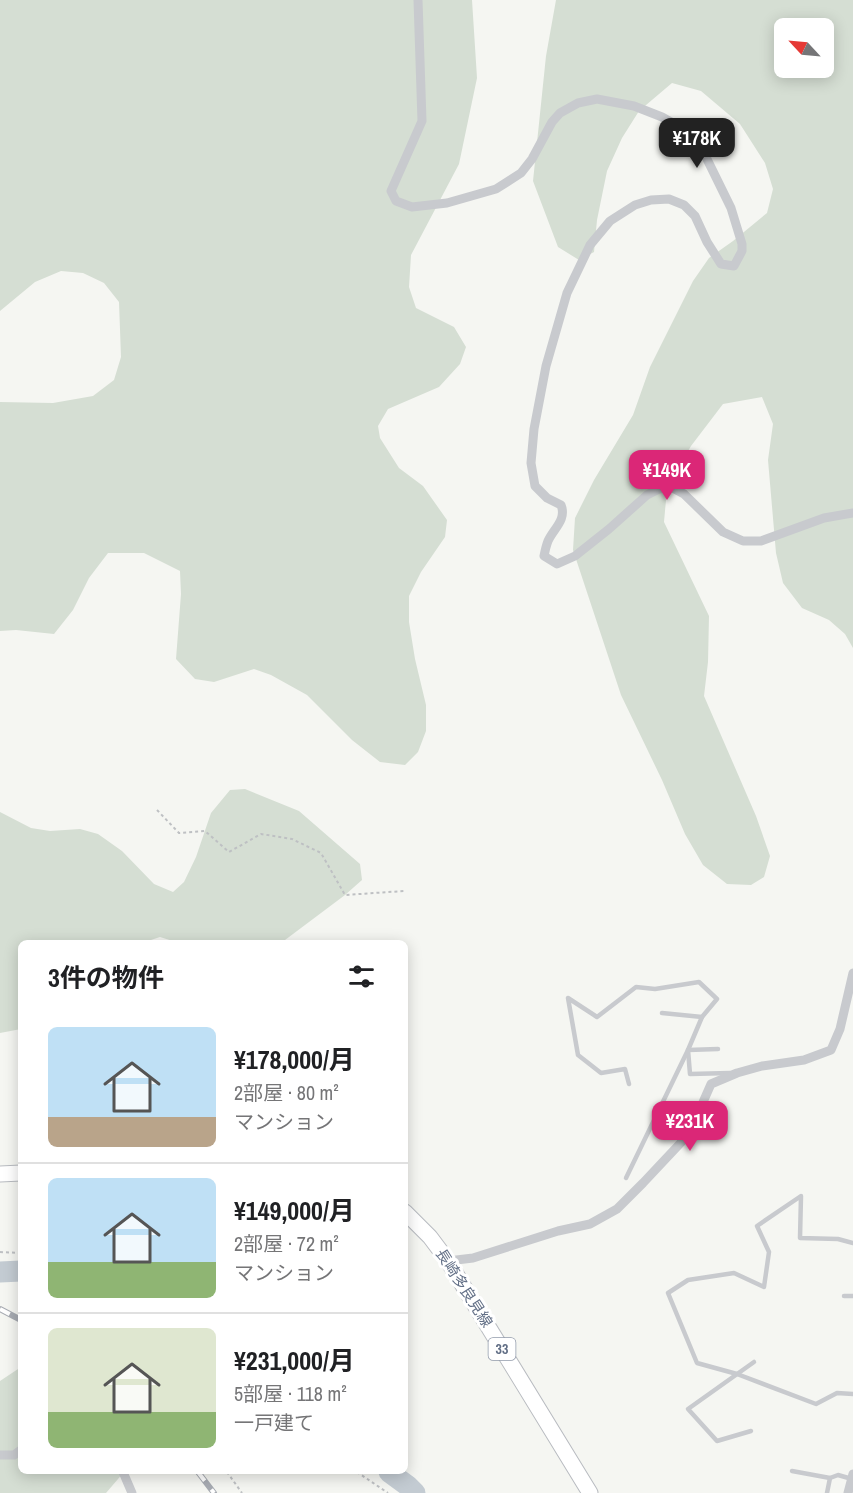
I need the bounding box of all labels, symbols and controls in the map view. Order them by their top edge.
north arrow [774,18,834,78]
map controls [774,18,834,78]
pin: ¥178K [655,118,739,169]
text: ¥178K [673,124,721,151]
pin: ¥149K [625,450,709,501]
text: ¥149K [643,456,691,483]
text: 3件の物件 [48,960,164,995]
icon: filters [345,960,378,993]
text: ¥178,000/月 [234,1042,355,1077]
icon: home [96,1051,168,1123]
text: 2部屋 · 80 m² [234,1079,339,1106]
pin: ¥231K [648,1101,732,1152]
text: ¥231K [666,1107,714,1134]
text: マンション [234,1108,334,1135]
text: ¥149,000/月 [234,1193,355,1228]
icon: home [96,1202,168,1274]
text: 2部屋 · 72 m² [234,1230,339,1257]
street label: 長崎多良見線 [431,1244,498,1331]
text: マンション [234,1259,334,1286]
road number: 33 [488,1338,516,1360]
text: ¥231,000/月 [234,1343,355,1378]
icon: home [96,1352,168,1424]
text: 5部屋 · 118 m² [234,1380,347,1407]
text: 一戸建て [234,1409,314,1436]

